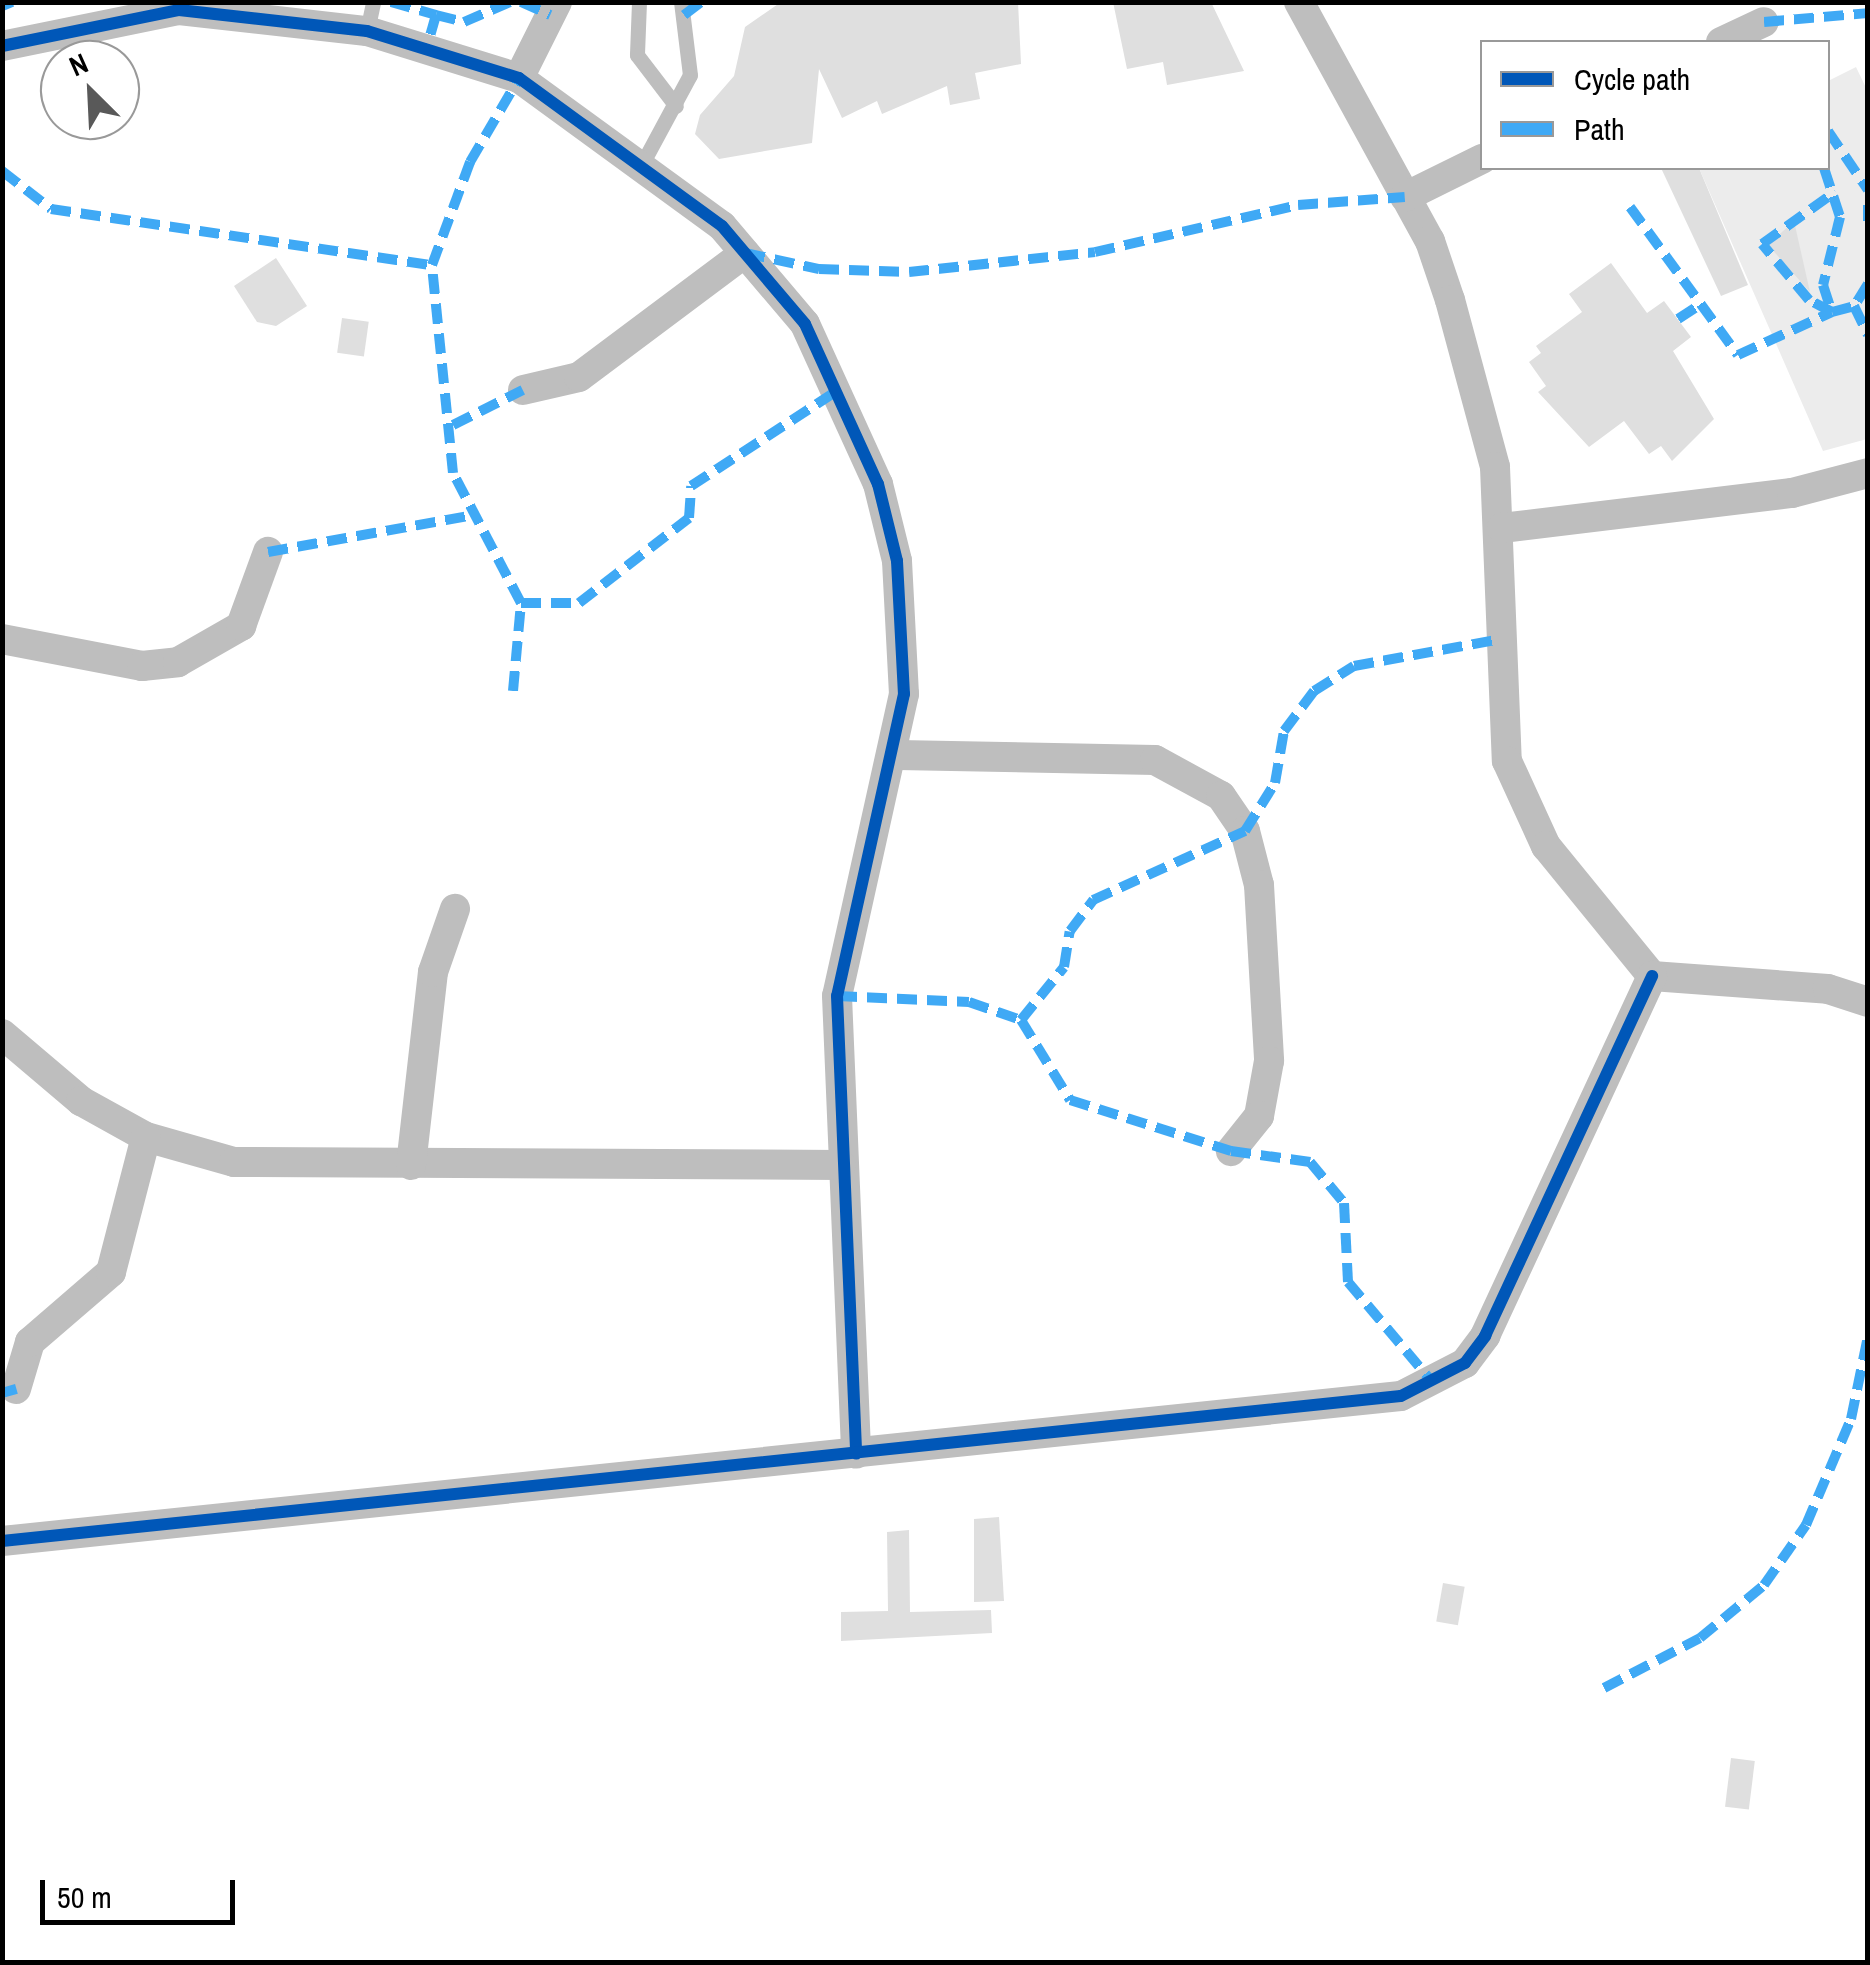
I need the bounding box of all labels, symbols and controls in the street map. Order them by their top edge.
north arrow [40,40,140,140]
legend [1480,40,1830,170]
text: N [63,44,94,85]
text: Cycle path [1574,59,1690,99]
text: Path [1574,109,1625,149]
scale bar [45,1860,240,1922]
text: 50 m [57,1877,112,1917]

